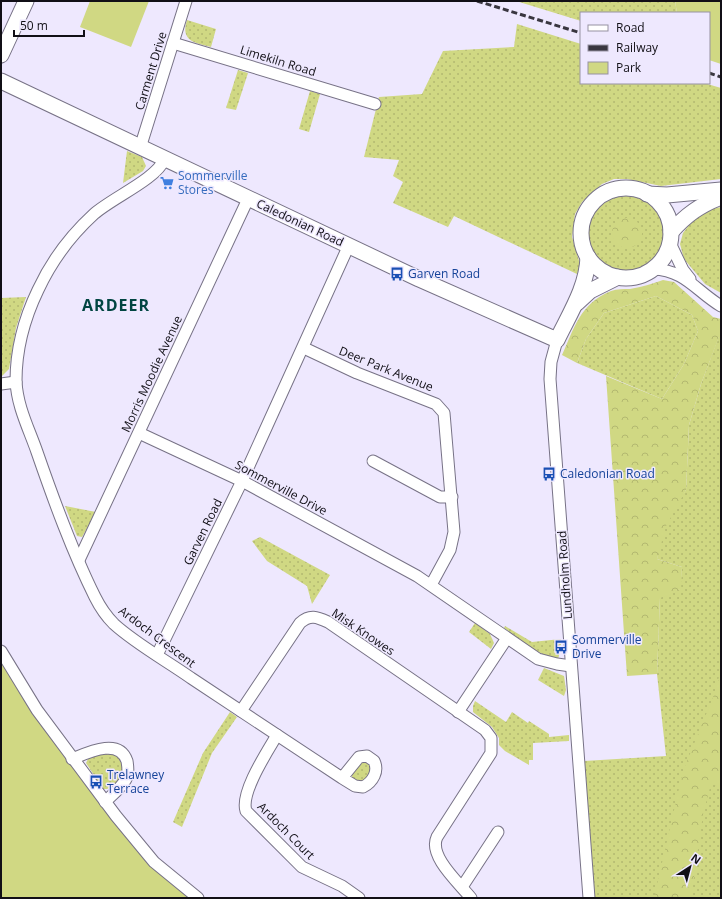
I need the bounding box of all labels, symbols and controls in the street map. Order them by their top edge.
scale bar [14,12,84,38]
legend [580,12,710,84]
text: 50 m [20,17,48,34]
text: Road [616,19,645,36]
street label: Carment Drive [131,29,171,112]
text: Railway [616,39,659,56]
street label: Limekiln Road [238,41,318,80]
text: Park [616,59,642,76]
place label: Sommerville Stores [178,167,248,198]
supermarket icon: Sommerville Stores [159,175,175,191]
street label: Caledonian Road [254,195,347,250]
place label: Garven Road [408,265,480,282]
bus stop icon: Garven Road [389,266,405,282]
district label: ARDEER [82,294,150,316]
street label: Morris Moodie Avenue [117,312,186,435]
street label: Deer Park Avenue [337,342,436,395]
street label: Sommerville Drive [232,456,330,519]
place label: Caledonian Road [560,465,655,482]
bus stop icon: Caledonian Road [541,466,557,482]
street label: Garven Road [179,496,226,568]
street label: Lundholm Road [553,530,576,620]
street label: Ardoch Crescent [115,602,199,671]
street label: Misk Knowes [328,604,398,659]
place label: Sommerville Drive [572,631,642,662]
bus stop icon: Sommerville Drive [553,639,569,655]
place label: Trelawney Terrace [107,766,165,797]
bus stop icon: Trelawney Terrace [88,774,104,790]
street label: Ardoch Court [254,798,319,863]
north arrow [670,847,710,887]
text: N [688,850,704,867]

